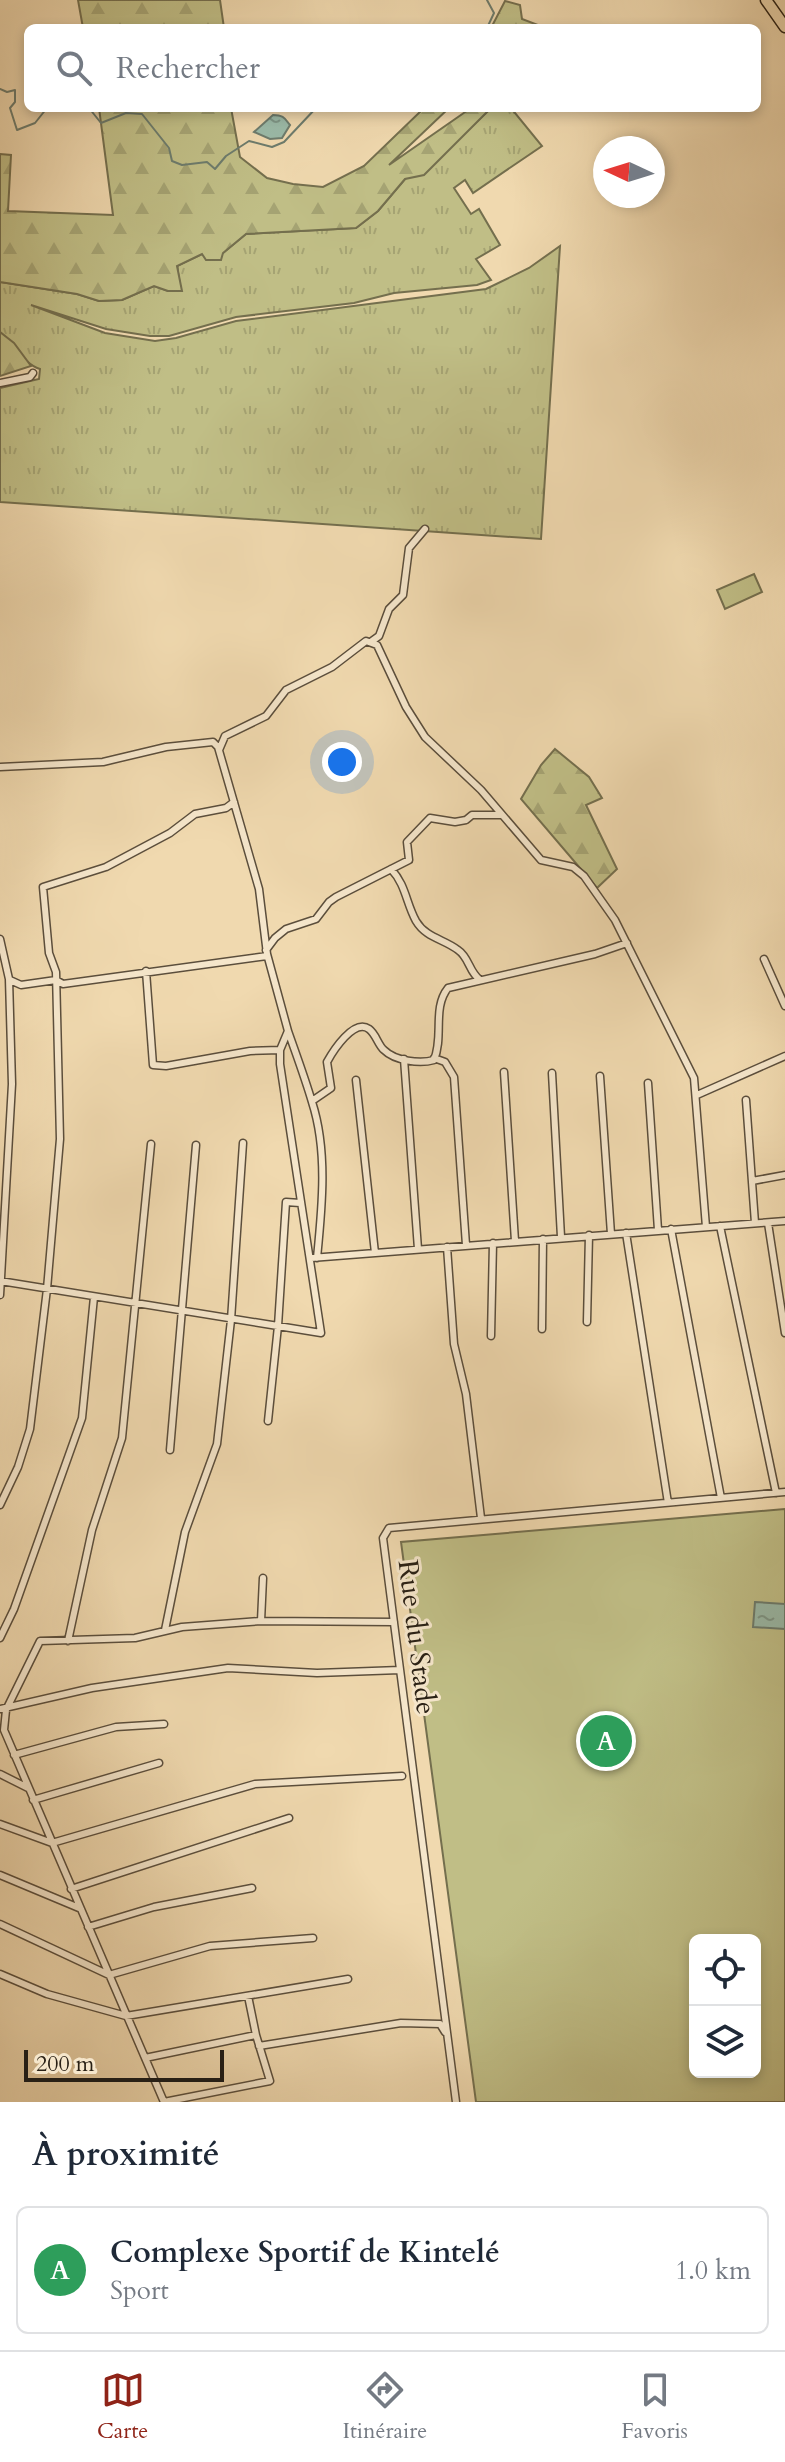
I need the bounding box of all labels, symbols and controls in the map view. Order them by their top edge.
search box [24,24,761,112]
icon: search [52,46,96,90]
text: Rechercher [116,48,260,89]
north arrow [593,136,665,208]
your location [322,742,362,782]
street label: Rue du Stade [389,1558,445,1717]
pin: A [580,1711,632,1771]
map controls [689,1934,761,2078]
button: locate [689,1934,761,2006]
button: layers [689,2006,761,2078]
scale bar [24,2046,224,2082]
text: 200 m [36,2049,94,2079]
text: À proximité [32,2131,219,2177]
text: Complexe Sportif de Kintelé [110,2232,500,2273]
text: A [50,2253,70,2288]
text: 1.0 km [675,2253,751,2288]
text: Sport [110,2273,169,2308]
tab: Carte [97,2368,148,2446]
tab: Itinéraire [342,2368,427,2446]
tab: Favoris [621,2368,688,2446]

